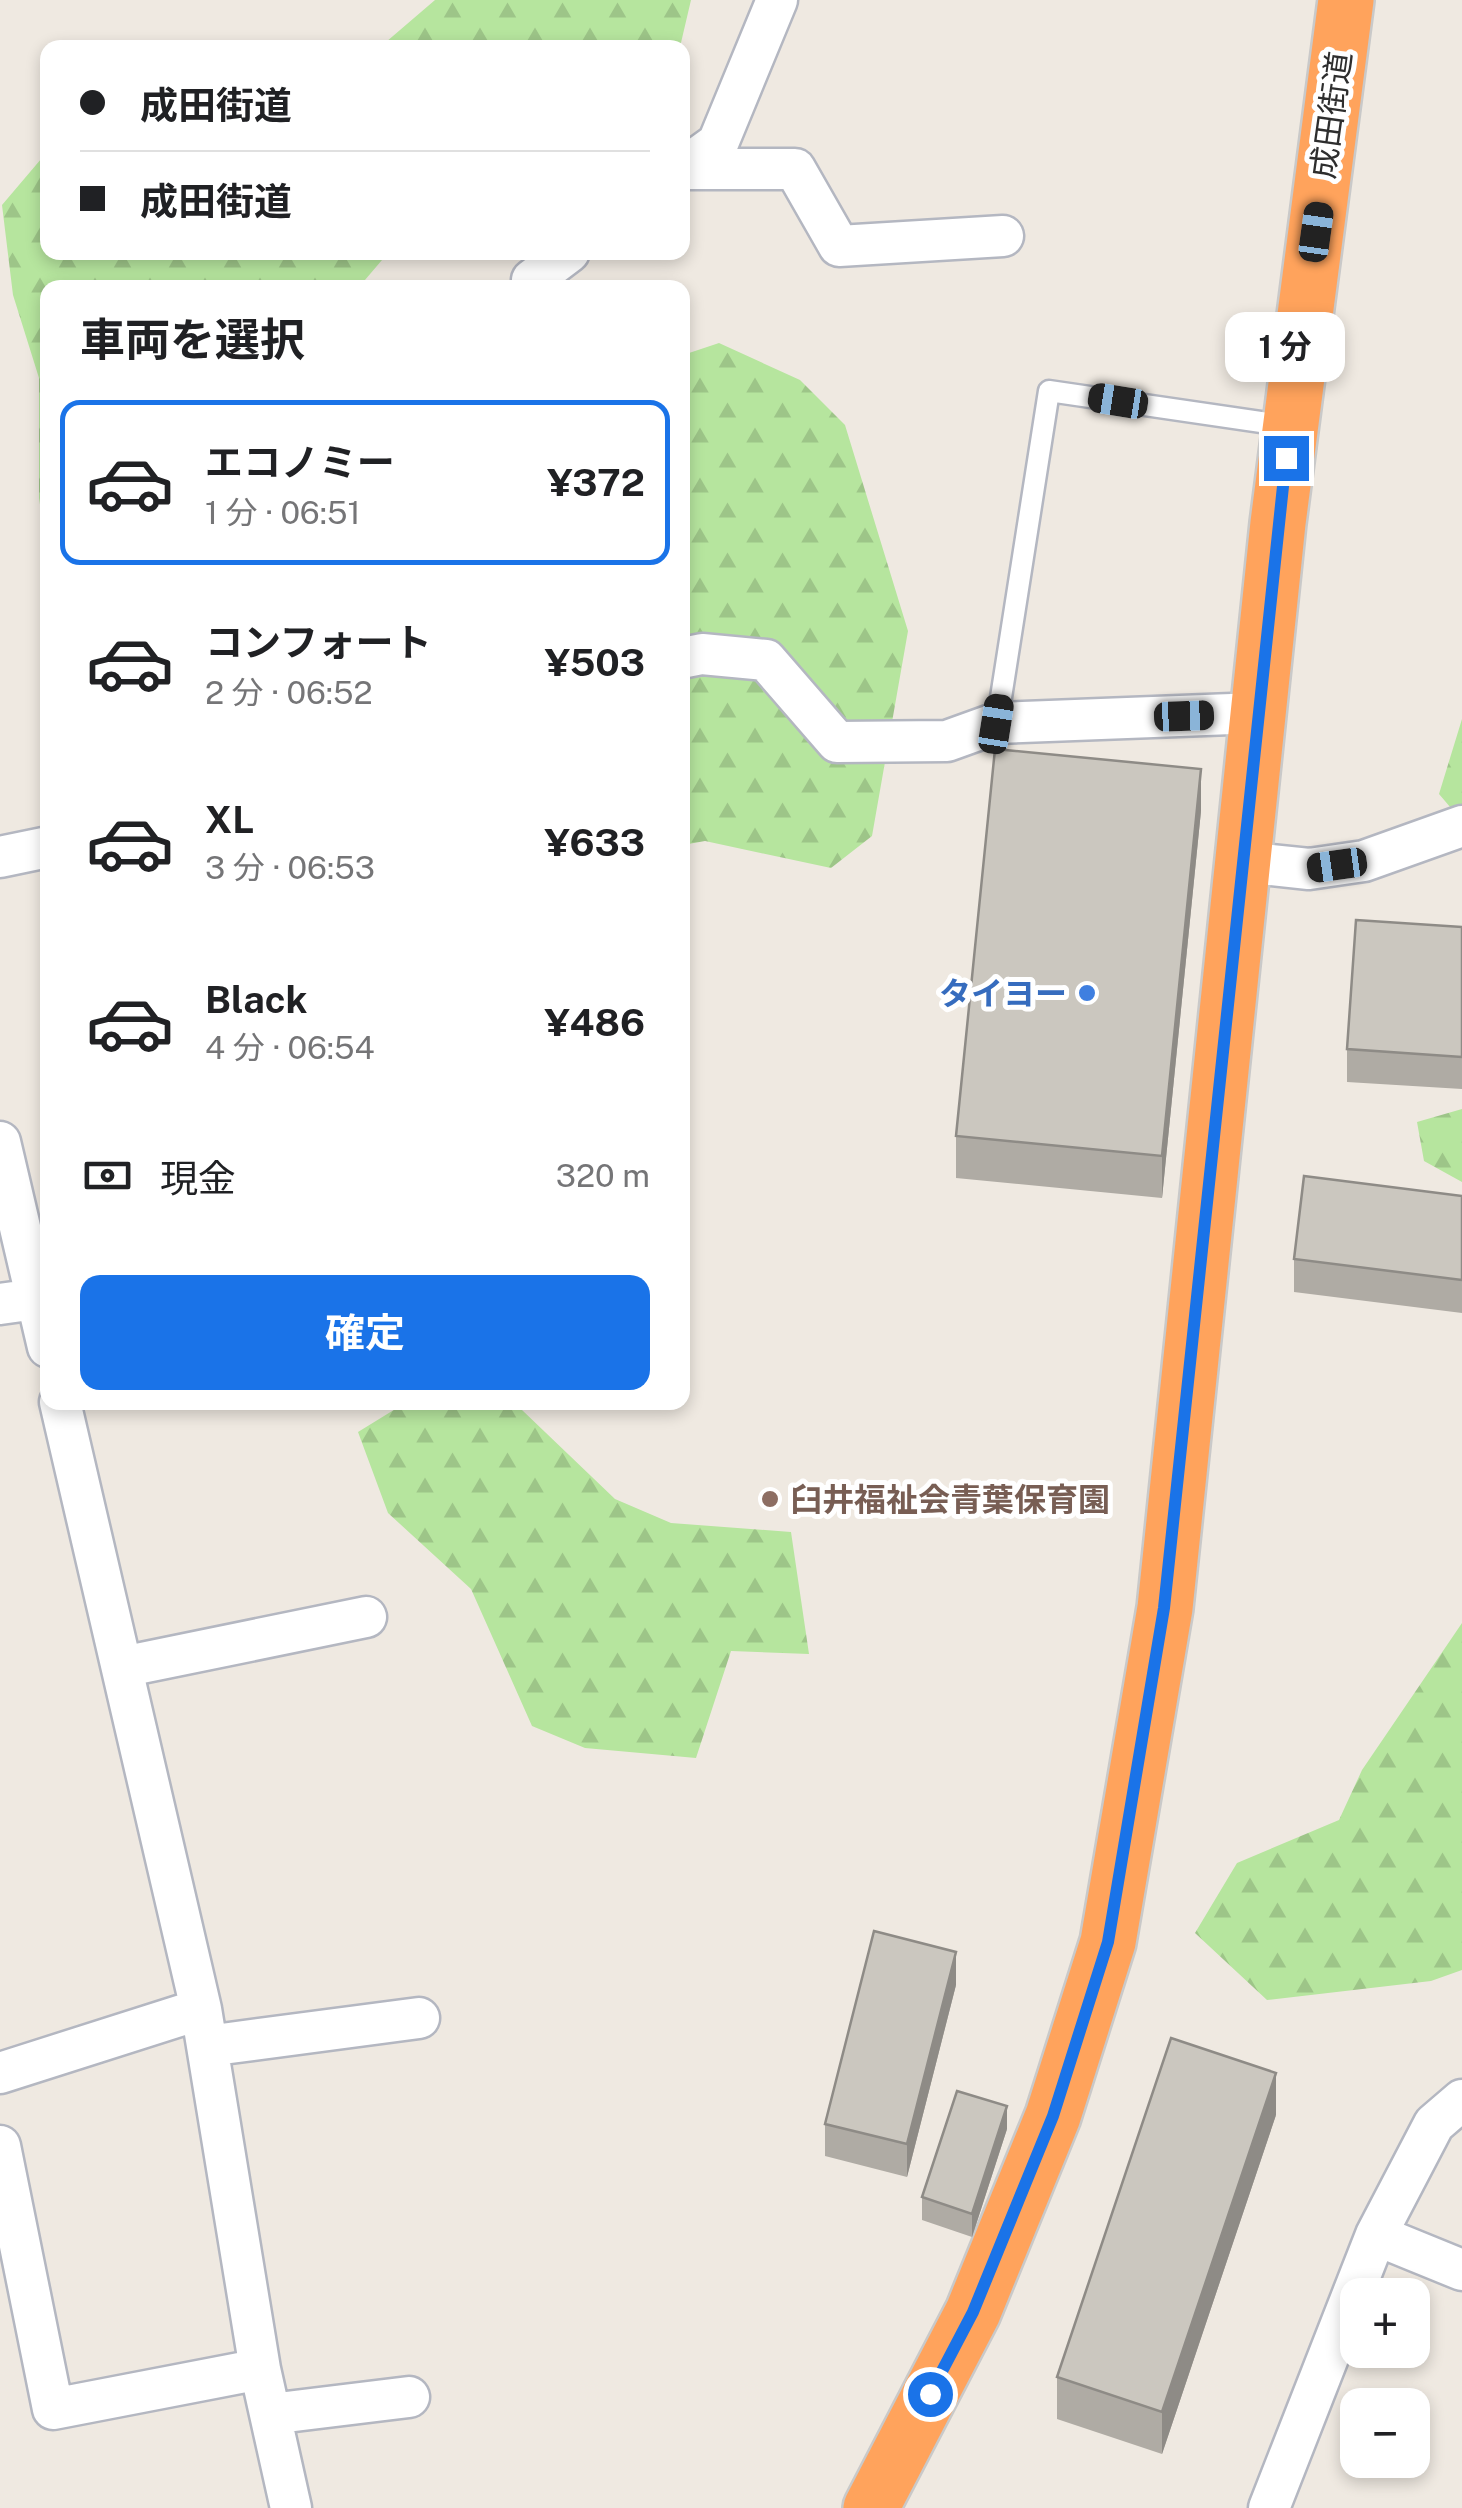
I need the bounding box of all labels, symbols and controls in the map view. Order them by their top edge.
street label: 成田街道 [1304,49,1358,181]
text: 成田街道 [140,83,292,128]
text: 成田街道 [140,179,292,224]
car [1297,200,1335,264]
text: 車両を選択 [80,313,305,366]
callout: 1 分 [1226,313,1346,383]
text: 1 分 [1259,328,1311,365]
car [1086,381,1150,421]
route end [1264,436,1309,481]
icon: car [85,438,175,528]
text: エコノミー [205,440,395,485]
text: ¥372 [547,460,645,505]
text: 1 分 · 06:51 [205,494,361,531]
icon: car [85,618,175,708]
text: コンフォート [205,620,432,665]
text: ¥503 [545,640,645,685]
text: 2 分 · 06:52 [205,674,373,711]
car [976,692,1016,756]
car [1153,700,1215,732]
text: XL [205,797,254,842]
icon: car [85,798,175,888]
text: ¥633 [545,820,645,865]
car [1305,846,1369,884]
text: 3 分 · 06:53 [205,849,375,886]
place label: タイヨー [939,975,1067,1012]
text: Black [205,977,308,1022]
icon: car [85,978,175,1068]
marker: タイヨー [1076,982,1098,1004]
text: ¥486 [545,1000,645,1045]
text: 4 分 · 06:54 [205,1029,375,1066]
icon: cash [80,1148,135,1203]
text: 現金 [160,1156,236,1201]
text: 320 m [556,1157,650,1194]
button: 確定 [80,1275,650,1390]
place label: 臼井福祉会青葉保育園 [790,1481,1110,1518]
marker: 臼井福祉会青葉保育園 [759,1488,781,1510]
map controls [1340,2278,1430,2478]
button: + [1340,2278,1430,2368]
route start [908,2372,953,2417]
button: − [1340,2388,1430,2478]

